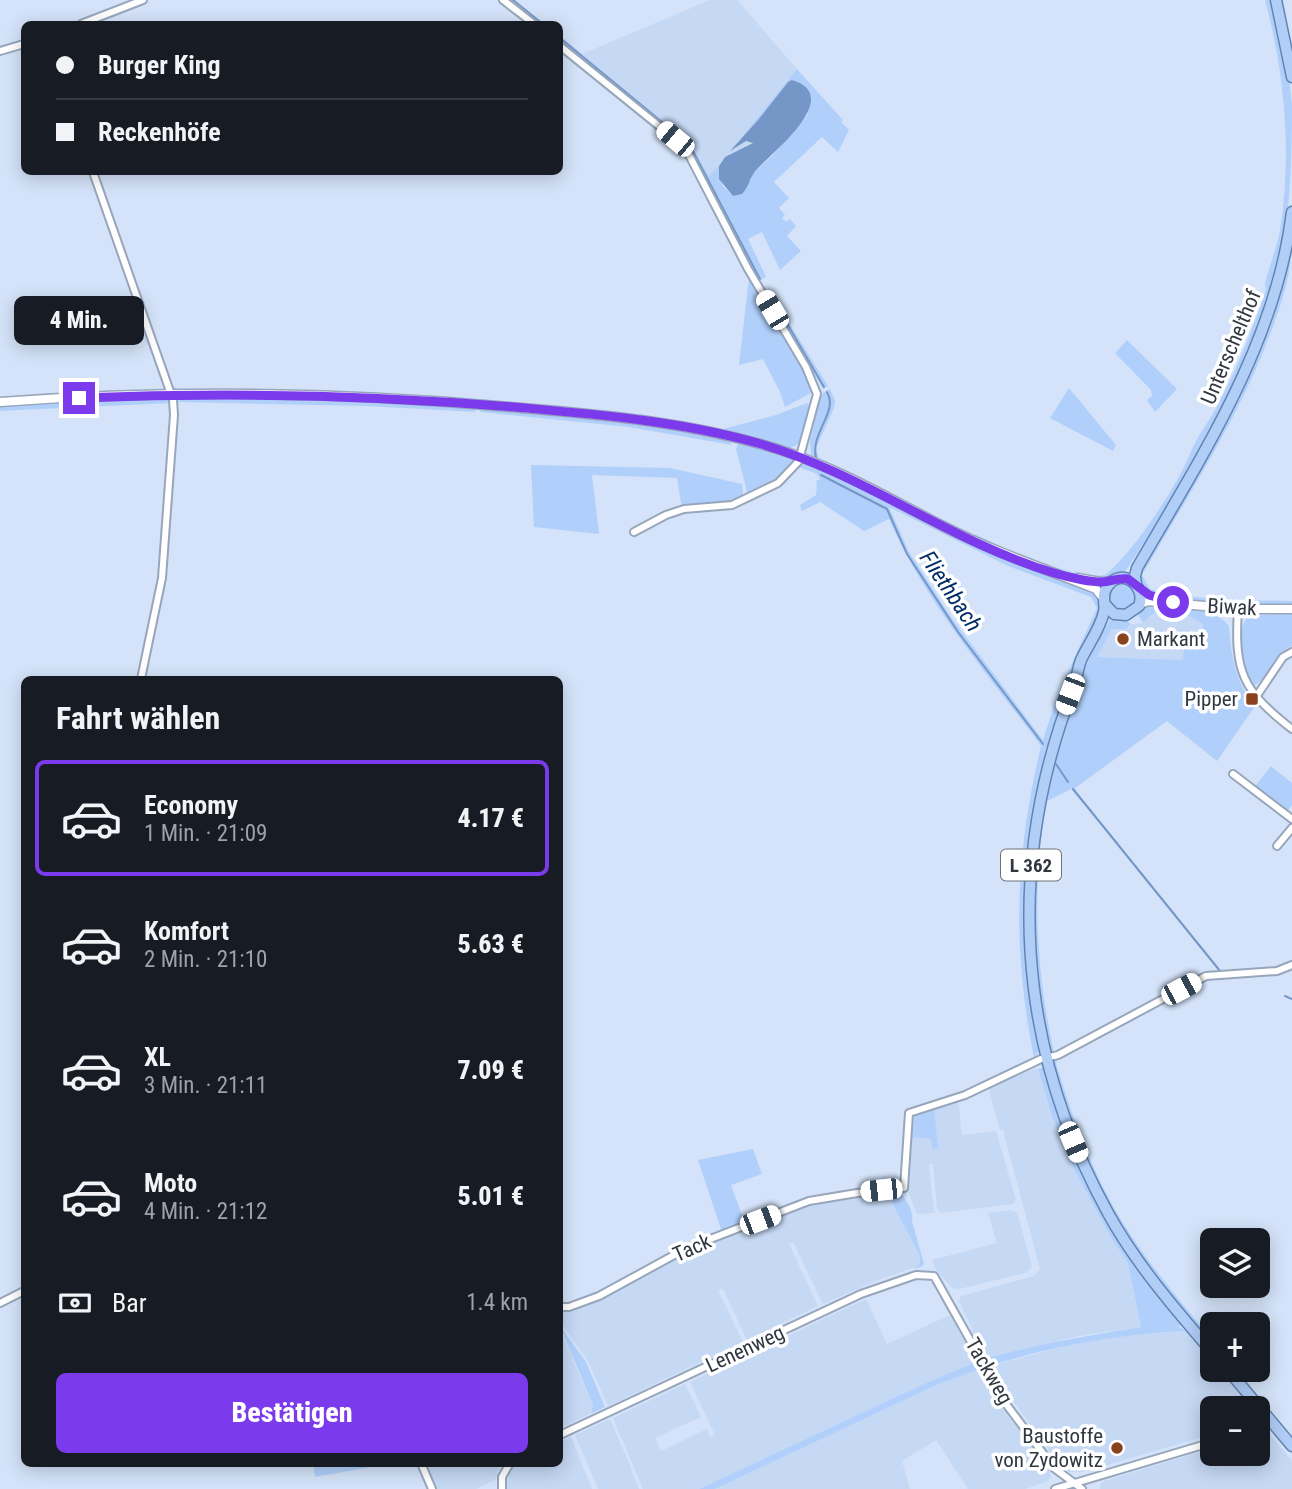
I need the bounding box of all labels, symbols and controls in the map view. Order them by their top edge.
text: Burger King [98,50,221,80]
text: Reckenhöfe [98,117,221,147]
car [653,117,698,161]
street label: Unterschelthof [1196,286,1266,408]
car [753,287,792,333]
callout: 4 Min. [14,296,144,346]
text: 4 Min. [50,307,108,334]
route end [63,382,95,414]
water label: Fliethbach [914,546,987,637]
route start [1157,586,1189,618]
street label: Biwak [1207,594,1258,620]
place label: Markant [1137,627,1205,651]
marker: Markant [1115,631,1131,647]
car [1053,671,1088,717]
place label: Pipper [1185,687,1238,711]
marker: Pipper [1244,691,1260,707]
text: Fahrt wählen [56,699,220,737]
icon: car [60,787,123,850]
text: Economy [144,790,238,820]
text: 4.17 € [457,803,524,833]
text: 1 Min. · 21:09 [144,820,267,847]
road number: L 362 [1001,850,1061,880]
icon: car [60,913,123,976]
text: Komfort [144,916,229,946]
text: 5.63 € [457,929,524,959]
text: 2 Min. · 21:10 [144,946,267,973]
car [1158,970,1205,1008]
icon: car [60,1039,123,1102]
text: XL [144,1042,171,1072]
text: 7.09 € [457,1055,524,1085]
text: 3 Min. · 21:11 [144,1072,267,1099]
car [1056,1119,1091,1165]
icon: car [60,1165,123,1228]
text: Moto [144,1168,197,1198]
car [860,1177,903,1203]
text: 5.01 € [457,1181,524,1211]
text: 4 Min. · 21:12 [144,1198,267,1225]
car [737,1203,784,1237]
map controls [1200,1228,1270,1466]
button: layers [1200,1228,1270,1298]
street label: Tack [669,1229,715,1267]
icon: cash [56,1284,94,1322]
text: Bar [112,1288,147,1318]
text: 1.4 km [466,1289,528,1316]
button: + [1200,1312,1270,1382]
street label: Lenenweg [702,1320,788,1378]
street label: Tackweg [960,1333,1018,1409]
button: Bestätigen [56,1373,528,1453]
button: − [1200,1396,1270,1466]
place label: Baustoffe von Zydowitz [994,1424,1103,1472]
marker: Baustoffe von Zydowitz [1109,1440,1125,1456]

